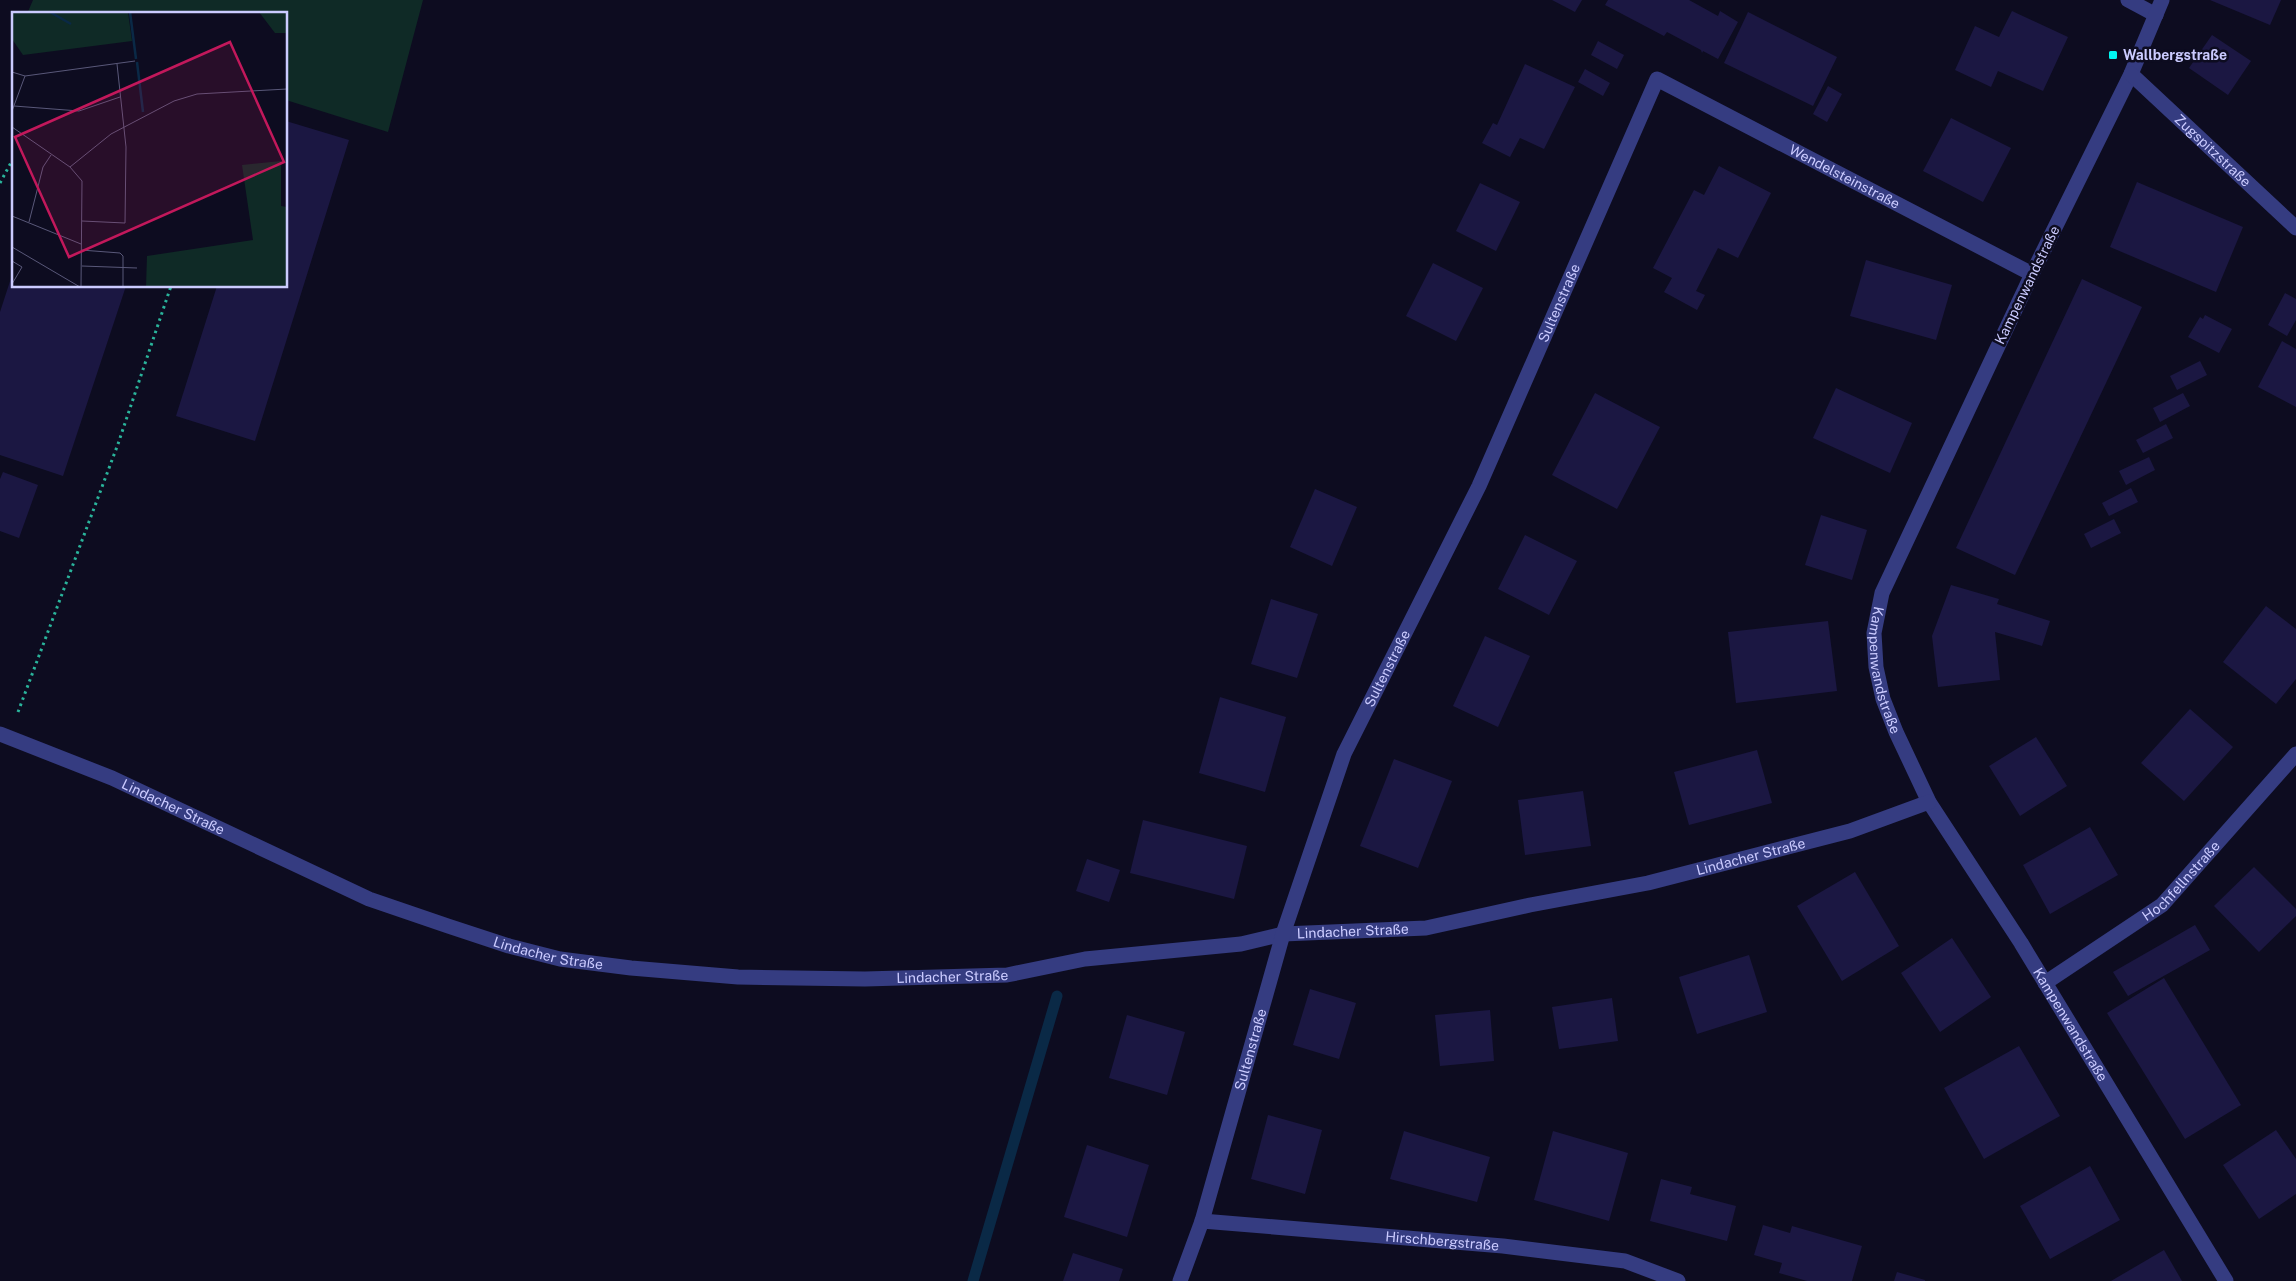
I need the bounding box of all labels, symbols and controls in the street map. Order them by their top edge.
inset map [12,12,288,288]
place label: Wallbergstraße [2123,47,2227,63]
marker: Wallbergstraße [2107,49,2119,61]
street label: Zugspitzstraße [2172,111,2254,190]
street label: Wendelsteinstraße [1787,141,1903,212]
street label: Kampenwandstraße [1991,223,2063,347]
street label: Sultenstraße [1535,261,1583,345]
street label: Kampenwandstraße [1866,605,1904,736]
street label: Sultenstraße [1361,627,1413,710]
street label: Lindacher Straße [119,776,227,838]
street label: Lindacher Straße [1694,835,1807,878]
street label: Hochfellnstraße [2139,838,2223,924]
street label: Lindacher Straße [1296,921,1409,941]
street label: Lindacher Straße [491,933,604,972]
street label: Kampenwandstraße [2030,965,2111,1084]
street label: Lindacher Straße [896,967,1009,986]
street label: Sultenstraße [1231,1007,1270,1092]
street label: Hirschbergstraße [1385,1228,1500,1254]

